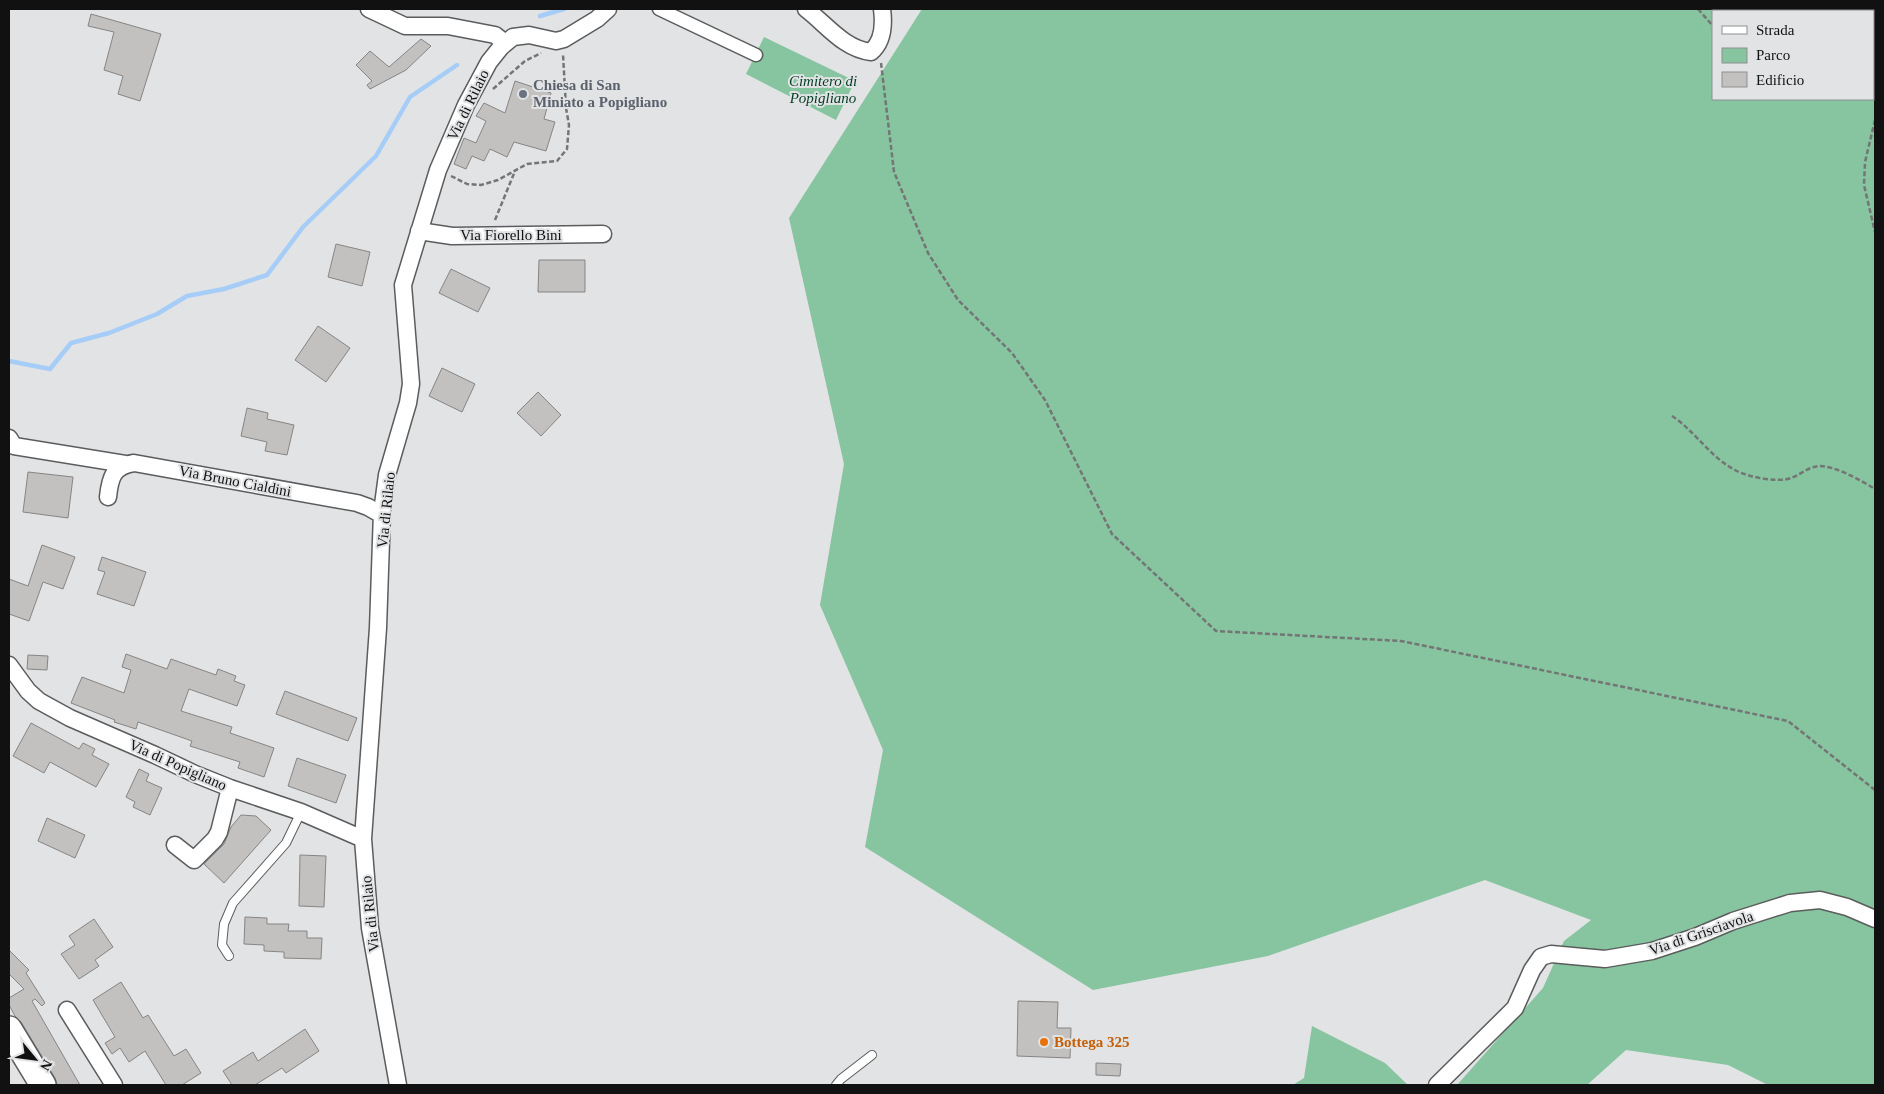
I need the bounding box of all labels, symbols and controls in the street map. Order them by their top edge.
legend [1712,10,1874,100]
text: Strada [1756,22,1795,38]
text: Parco [1756,47,1790,63]
street label: Via di Rilaio [444,67,492,143]
text: Edificio [1756,72,1804,88]
park label: Cimitero di Popigliano [789,73,857,106]
place label: Chiesa di San Miniato a Popigliano [533,77,667,110]
marker: Chiesa di San Miniato a Popigliano [517,88,529,100]
street label: Via Fiorello Bini [460,227,562,243]
street label: Via Bruno Cialdini [177,462,293,500]
street label: Via di Rilaio [374,471,398,549]
street label: Via di Popigliano [127,736,229,794]
street label: Via di Rilaio [358,875,382,953]
street label: Via di Grisciavola [1647,908,1755,958]
north arrow [10,1034,60,1084]
place label: Bottega 325 [1054,1034,1129,1050]
marker: Bottega 325 [1038,1036,1050,1048]
text: N [37,1057,55,1073]

